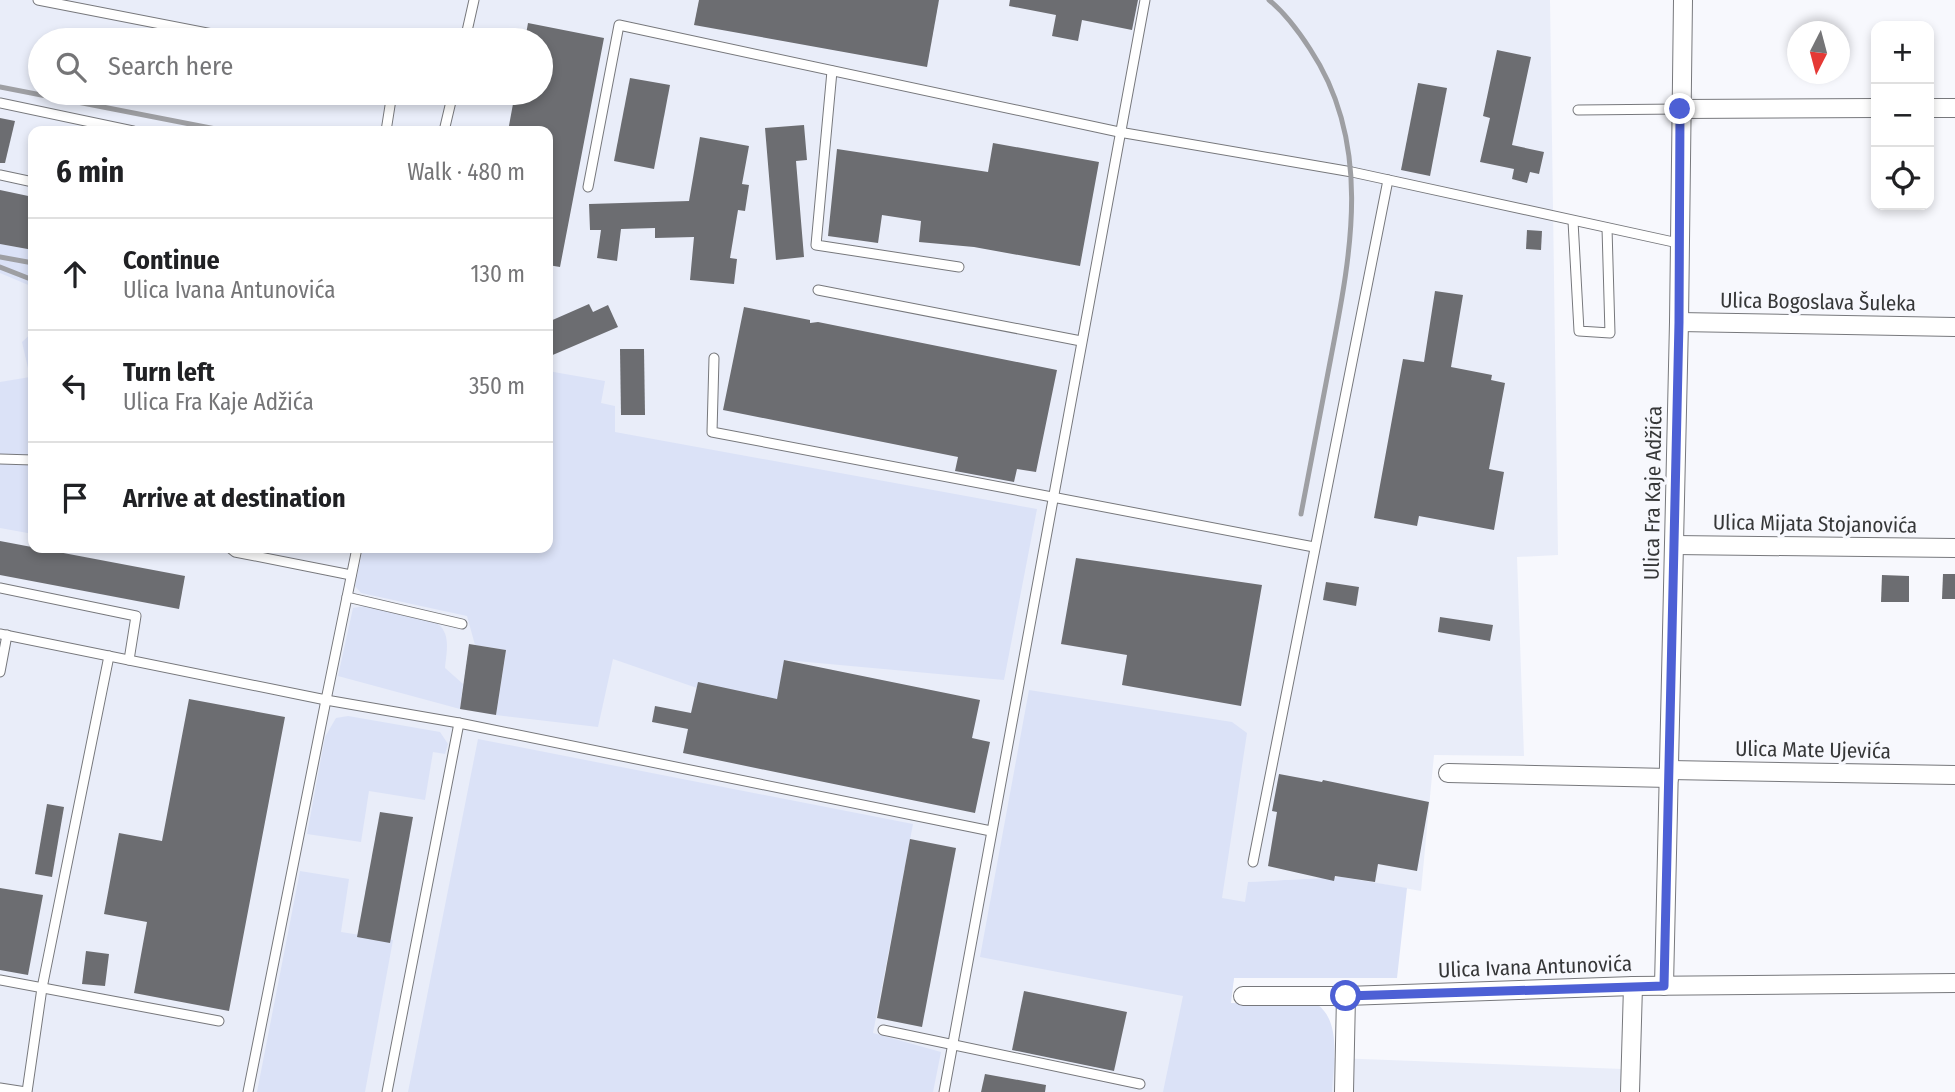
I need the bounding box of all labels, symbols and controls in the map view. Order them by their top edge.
north arrow [1787,21,1850,84]
map controls [1871,21,1934,210]
button: + [1871,21,1934,84]
search box [28,28,553,105]
icon: search [52,48,90,86]
text: Search here [108,51,233,82]
button: − [1871,84,1934,147]
route end [1664,93,1695,124]
button: locate [1871,147,1934,210]
text: 6 min [56,154,124,190]
text: Walk · 480 m [407,158,525,186]
text: Continue [123,245,220,276]
icon: ahead [56,255,94,293]
text: 130 m [471,260,525,288]
text: Ulica Ivana Antunovića [123,276,336,304]
street label: Ulica Bogoslava Šuleka [1720,287,1916,317]
text: Turn left [123,357,215,388]
icon: left [56,367,94,405]
text: 350 m [469,372,525,400]
text: Ulica Fra Kaje Adžića [123,388,314,416]
street label: Ulica Fra Kaje Adžića [1638,406,1668,580]
icon: arrive [56,479,94,517]
text: Arrive at destination [123,483,346,514]
street label: Ulica Mijata Stojanovića [1713,509,1917,539]
street label: Ulica Mate Ujevića [1735,736,1891,764]
street label: Ulica Ivana Antunovića [1438,951,1632,983]
route start [1330,980,1361,1011]

